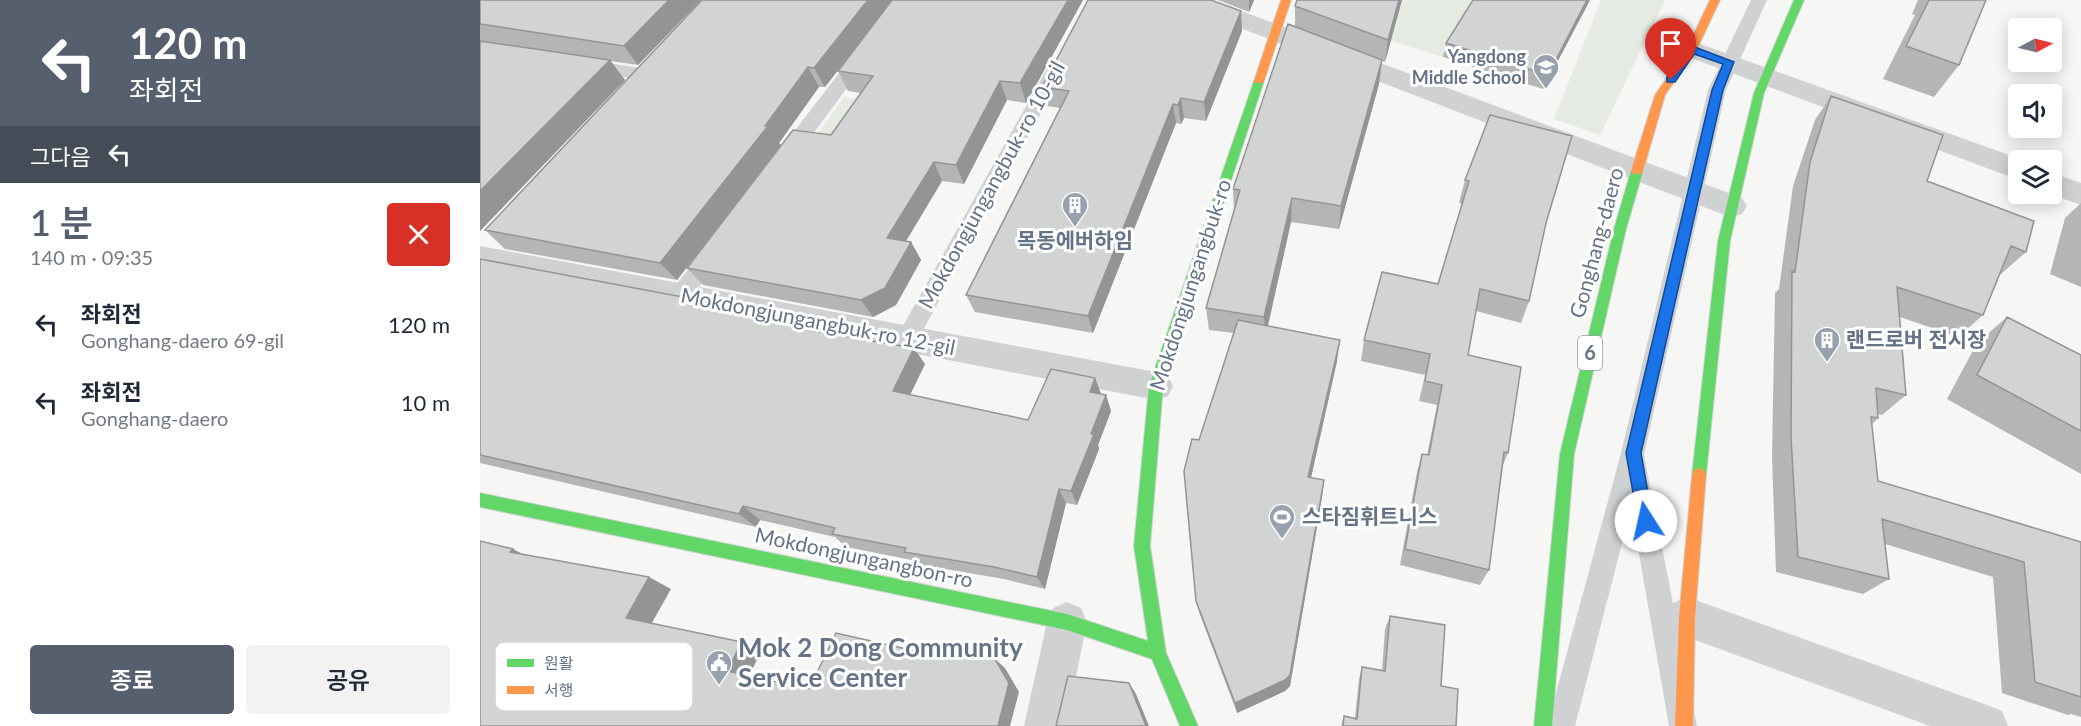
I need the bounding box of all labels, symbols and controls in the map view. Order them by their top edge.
text: 120 m [129,18,247,68]
pin [1645,18,1696,80]
north arrow [2008,18,2062,72]
map controls [2008,18,2062,204]
icon: left [30,24,108,102]
icon: arrive [1654,27,1687,60]
place label: Yangdong Middle School [1412,45,1526,88]
school or university icon: Yangdong Middle School [1531,52,1561,90]
street label: Mokdongjungangbuk-ro 10-gil [912,56,1069,312]
text: 좌회전 [129,73,204,106]
button: sound [2008,84,2062,138]
icon: left [103,138,136,171]
text: 그다음 [30,143,91,170]
button: layers [2008,150,2062,204]
street label: Gonghang-daero [1563,165,1628,321]
street label: Mokdongjungangbuk-ro [1144,176,1236,393]
building icon: 목동에버하임 [1060,190,1090,228]
text: 1 분 [30,200,93,244]
button: close [387,203,450,266]
place label: 목동에버하임 [1017,227,1133,252]
text: 140 m · 09:35 [30,245,153,269]
street label: Mokdongjungangbuk-ro 12-gil [679,282,958,359]
text: 좌회전 [81,300,142,327]
icon: left [30,308,63,341]
text: 120 m [388,311,450,338]
building icon: 랜드로버 전시장 [1812,325,1842,363]
place label: 랜드로버 전시장 [1846,326,1986,351]
text: Gonghang-daero 69-gil [81,328,284,352]
road number: 6 [1578,336,1602,370]
text: 좌회전 [81,378,142,405]
icon: left [30,386,63,419]
text: 10 m [401,389,450,416]
text: Gonghang-daero [81,406,228,430]
position arrow [1614,489,1678,553]
sports icon: 스타짐휘트니스 [1267,502,1297,540]
place label: 스타짐휘트니스 [1302,503,1437,528]
street label: Mokdongjungangbon-ro [753,521,976,592]
place label: Mok 2 Dong Community Service Center [738,631,1023,693]
legend [495,642,693,711]
button: 종료 [30,645,234,714]
button: 공유 [246,645,450,714]
public building icon: Mok 2 Dong Community Service Center [704,648,734,686]
text: 원활 [544,653,574,672]
text: 서행 [544,680,573,699]

